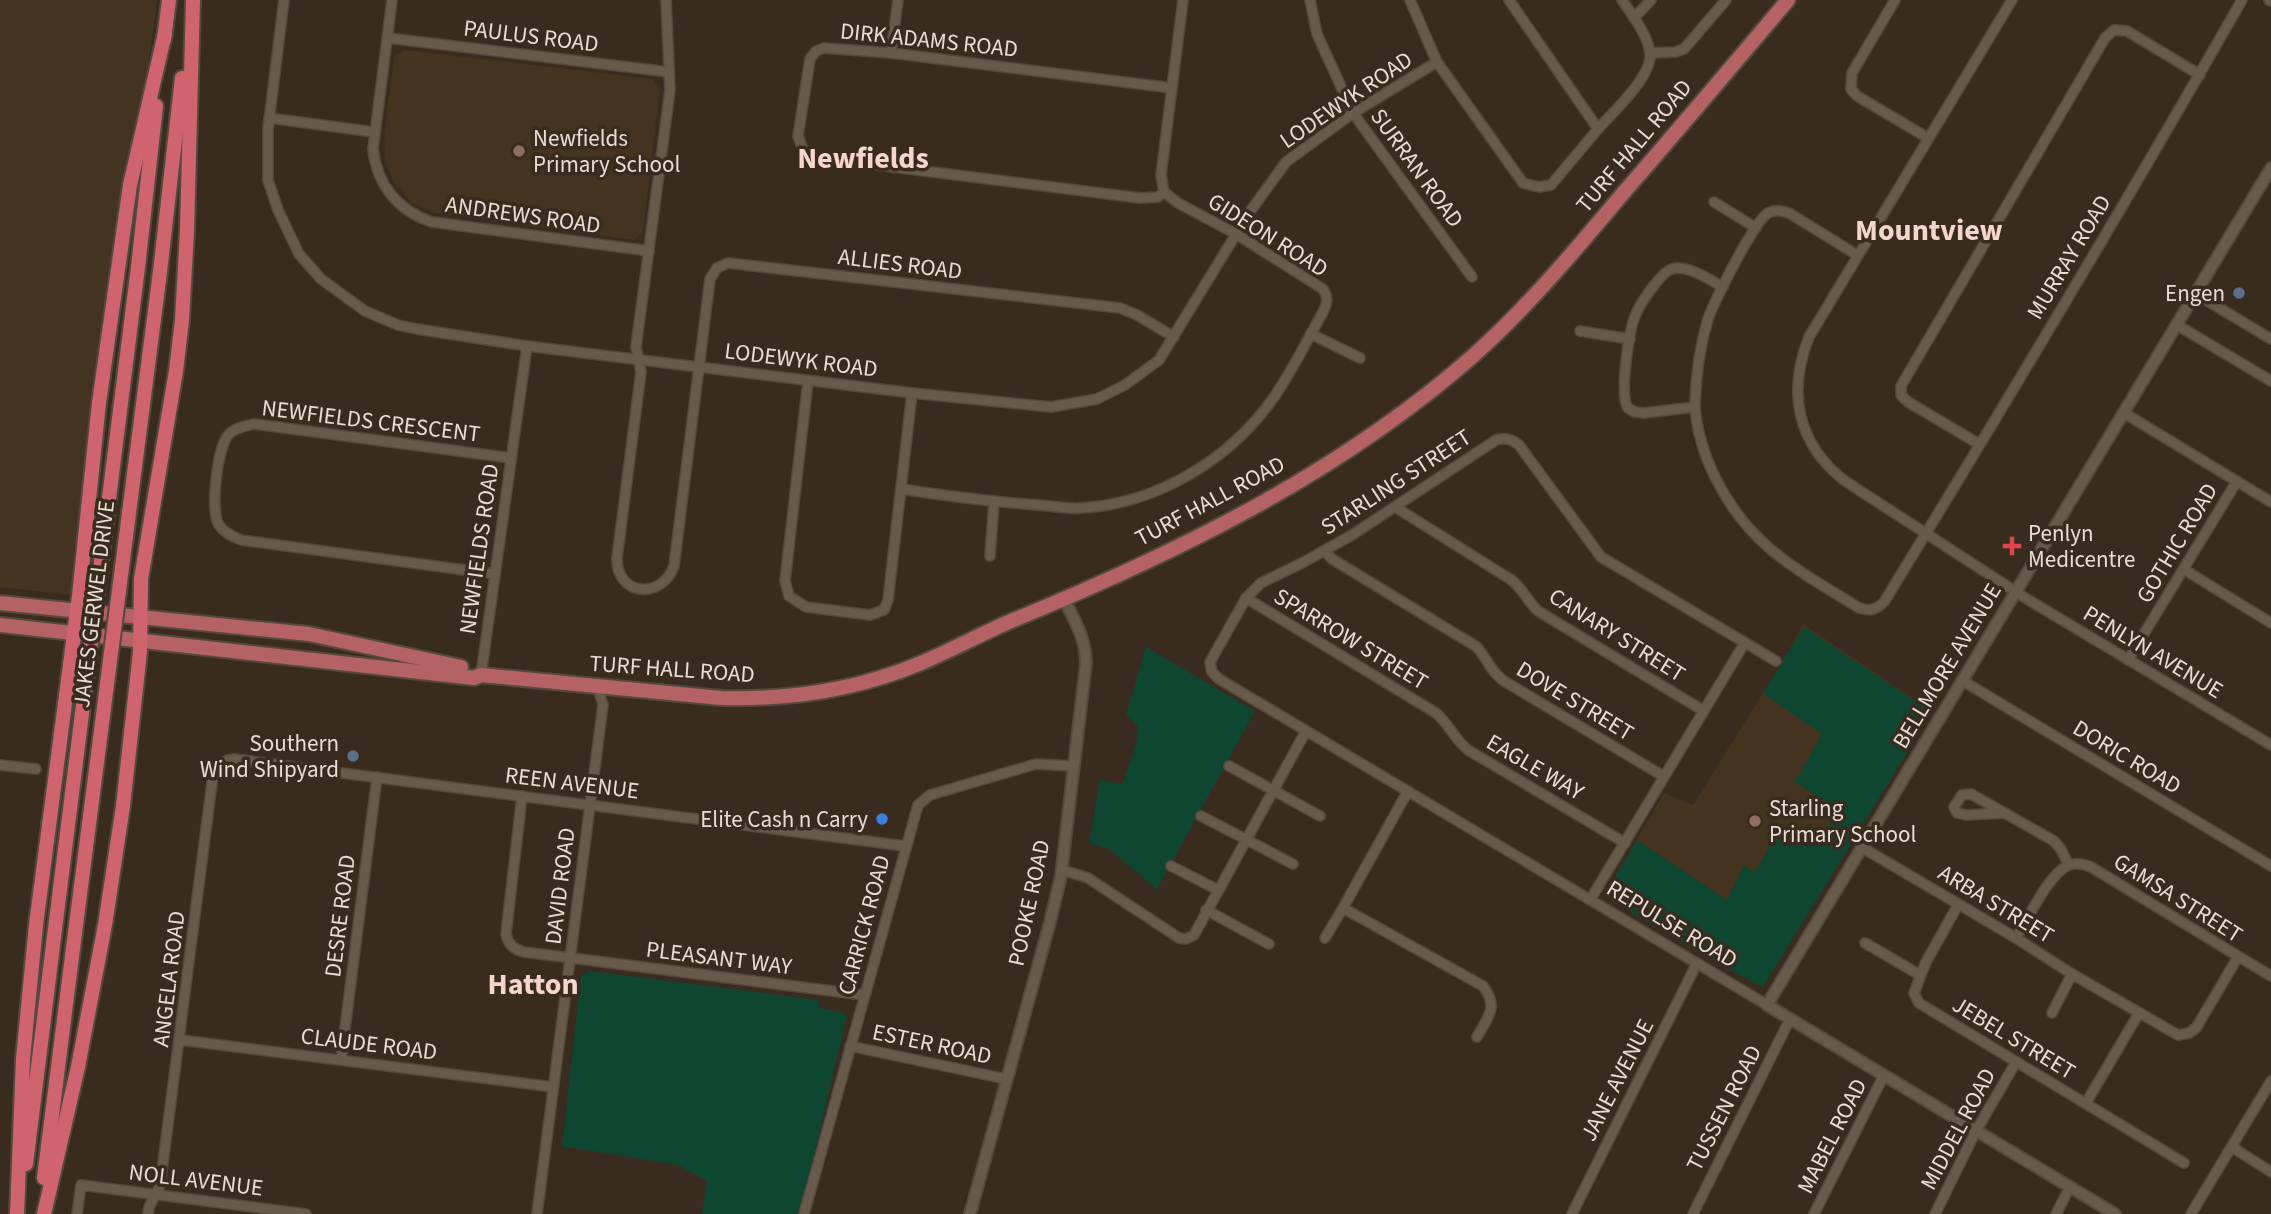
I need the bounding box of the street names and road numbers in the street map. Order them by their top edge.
street label: PAULUS ROAD [462,11,600,61]
street label: DIRK ADAMS ROAD [839,14,1019,66]
street label: LODEWYK ROAD [1273,43,1419,157]
street label: TURF HALL ROAD [1568,72,1700,220]
street label: SURRAN ROAD [1363,102,1471,234]
street label: GIDEON ROAD [1202,185,1334,285]
street label: ANDREWS ROAD [443,188,603,242]
street label: MURRAY ROAD [2019,188,2119,326]
street label: ALLIES ROAD [836,240,964,288]
street label: LODEWYK ROAD [723,334,879,386]
street label: NEWFIELDS CRESCENT [260,391,482,451]
street label: STARLING STREET [1314,421,1478,543]
street label: TURF HALL ROAD [1129,448,1291,554]
street label: NEWFIELDS ROAD [451,462,507,636]
street label: GOTHIC ROAD [2128,477,2226,609]
street label: JAKES GERWEL DRIVE [65,498,123,710]
street label: BELLMORE AVENUE [1884,577,2010,755]
street label: SPARROW STREET [1268,580,1434,698]
street label: CANARY STREET [1542,580,1692,690]
street label: PENLYN AVENUE [2077,597,2229,707]
street label: TURF HALL ROAD [588,647,756,691]
street label: DOVE STREET [1510,653,1640,749]
street label: DORIC ROAD [2067,712,2187,802]
street label: EAGLE WAY [1480,726,1590,808]
street label: REEN AVENUE [503,758,641,808]
street label: DAVID ROAD [536,826,584,946]
street label: POOKE ROAD [1000,837,1058,969]
street label: GAMSA STREET [2107,845,2249,951]
street label: CARRICK ROAD [829,851,899,999]
street label: DESRE ROAD [316,853,364,979]
street label: ARBA STREET [1932,856,2060,952]
street label: REPULSE ROAD [1600,872,1744,976]
street label: ANGELA ROAD [144,909,194,1049]
street label: PLEASANT WAY [644,933,794,983]
street label: JEBEL STREET [1946,988,2082,1088]
street label: JANE AVENUE [1572,1013,1662,1147]
street label: ESTER ROAD [869,1015,995,1073]
street label: CLAUDE ROAD [299,1019,439,1069]
street label: TUSSEN ROAD [1678,1039,1770,1177]
street label: MIDDEL ROAD [1912,1062,2004,1196]
street label: MABEL ROAD [1789,1073,1875,1199]
street label: NOLL AVENUE [127,1155,265,1205]

